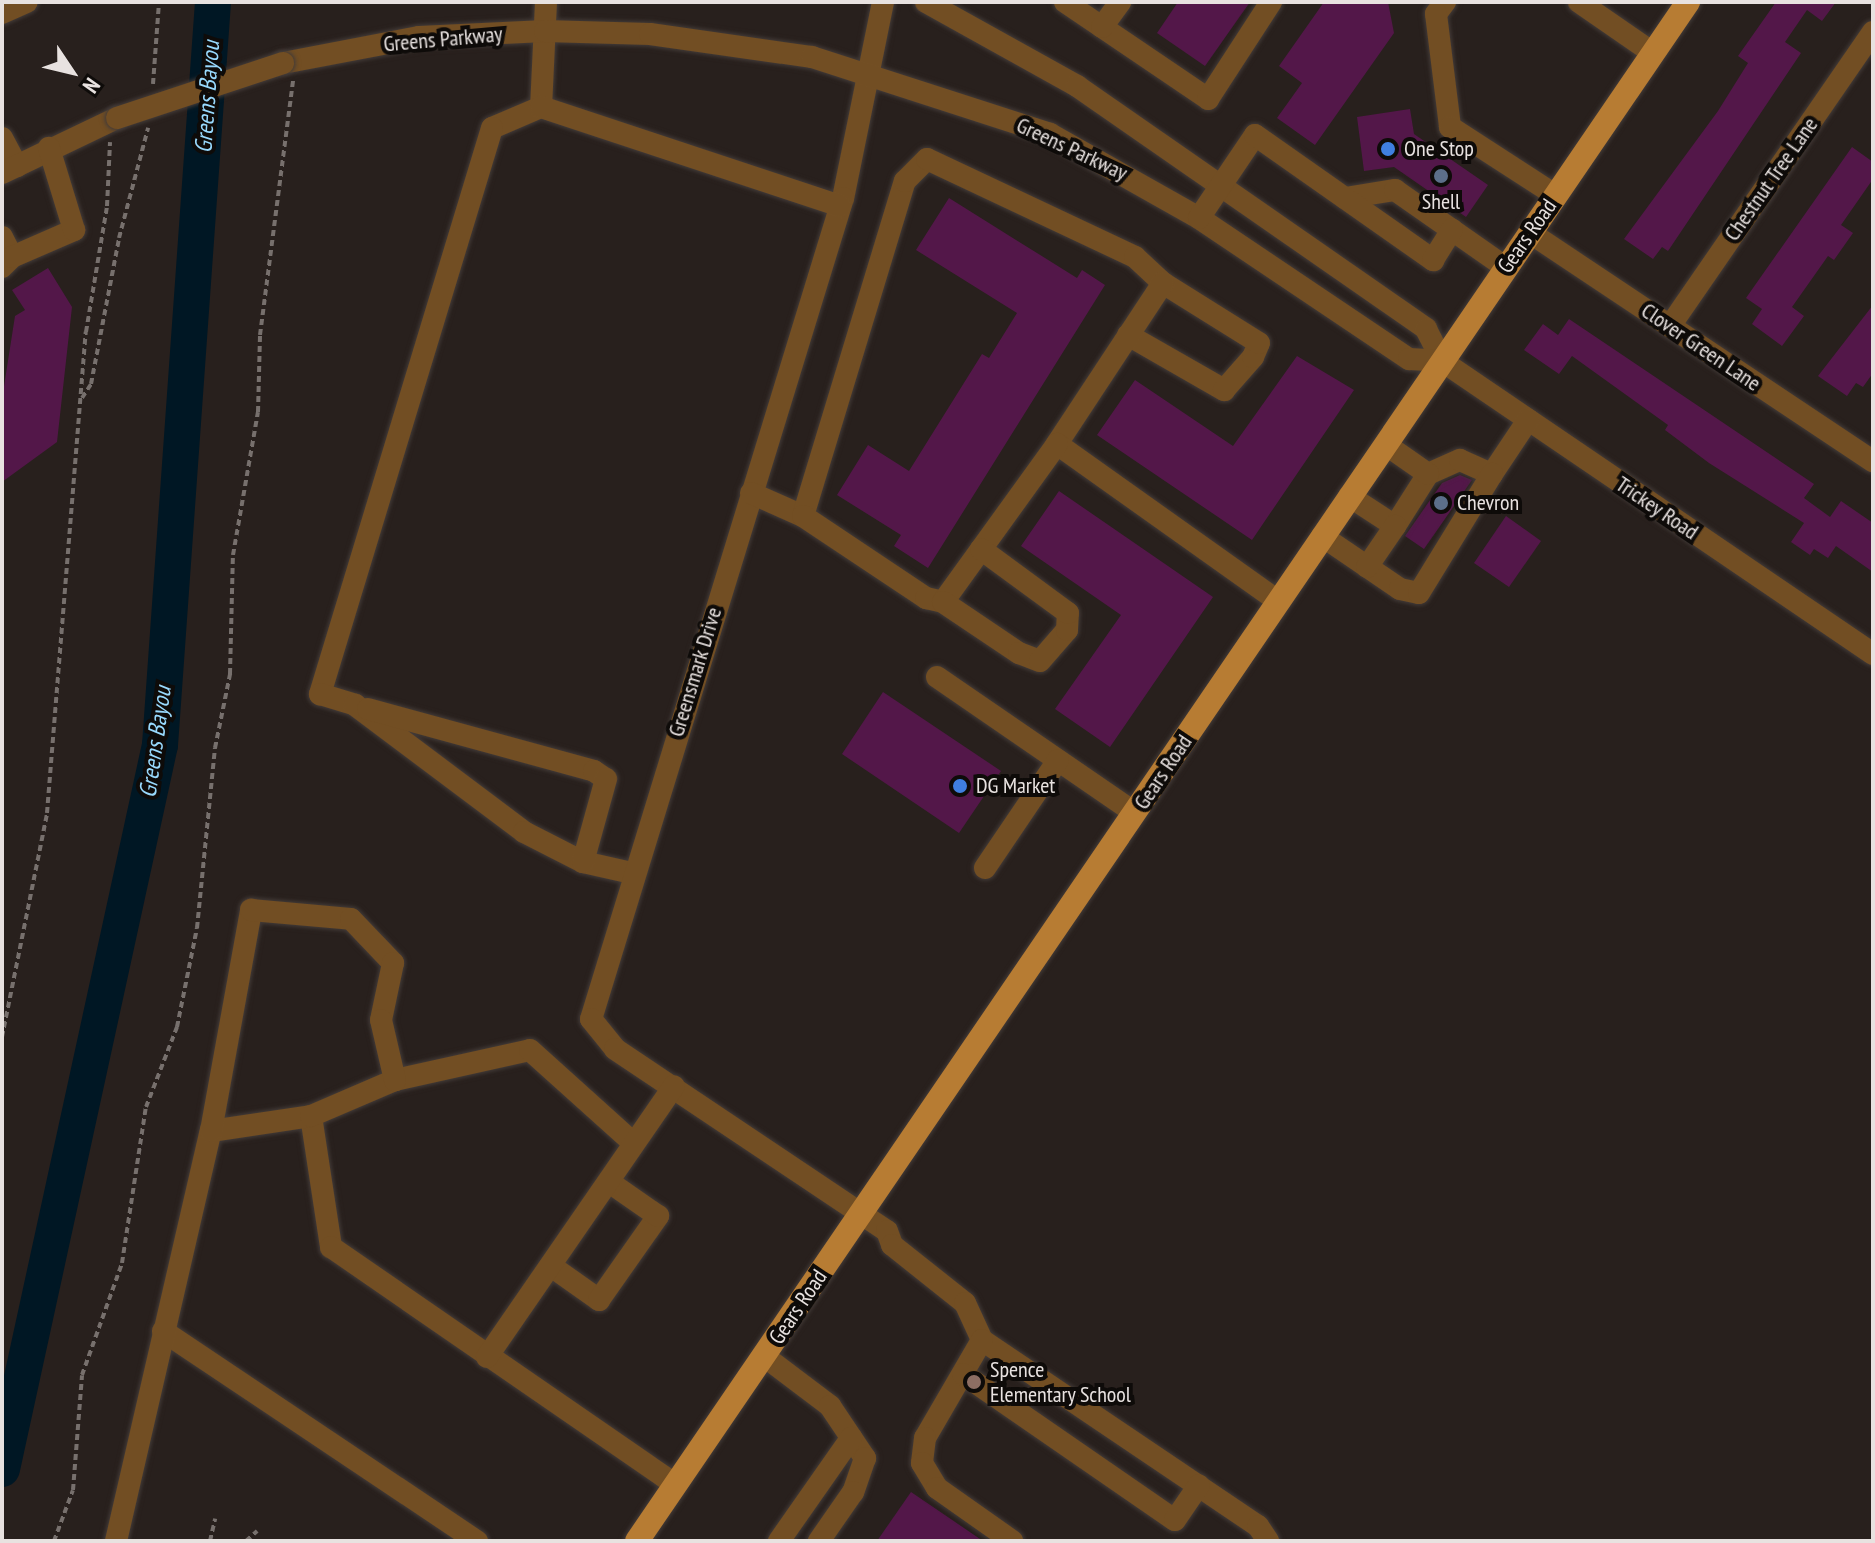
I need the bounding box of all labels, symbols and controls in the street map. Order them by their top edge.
street label: Greens Parkway [382,21,504,57]
north arrow [32,32,112,112]
water label: Greens Bayou [189,40,225,154]
text: N [77,73,107,99]
street label: Greens Parkway [1012,112,1132,186]
street label: Chestnut Tree Lane [1719,112,1823,246]
place label: One Stop [1404,136,1474,162]
marker: One Stop [1379,140,1397,158]
marker: Shell [1432,167,1450,185]
place label: Shell [1422,189,1460,215]
street label: Gears Road [1492,194,1562,278]
street label: Clover Green Lane [1636,297,1766,397]
street label: Trickey Road [1611,471,1703,545]
place label: Chevron [1457,490,1519,516]
marker: Chevron [1432,494,1450,512]
street label: Greensmark Drive [663,604,727,740]
water label: Greens Bayou [133,684,177,800]
street label: Gears Road [1128,730,1198,814]
place label: DG Market [976,773,1055,799]
marker: DG Market [951,777,969,795]
street label: Gears Road [763,1265,833,1349]
place label: Spence Elementary School [990,1356,1132,1408]
marker: Spence Elementary School [965,1373,983,1391]

